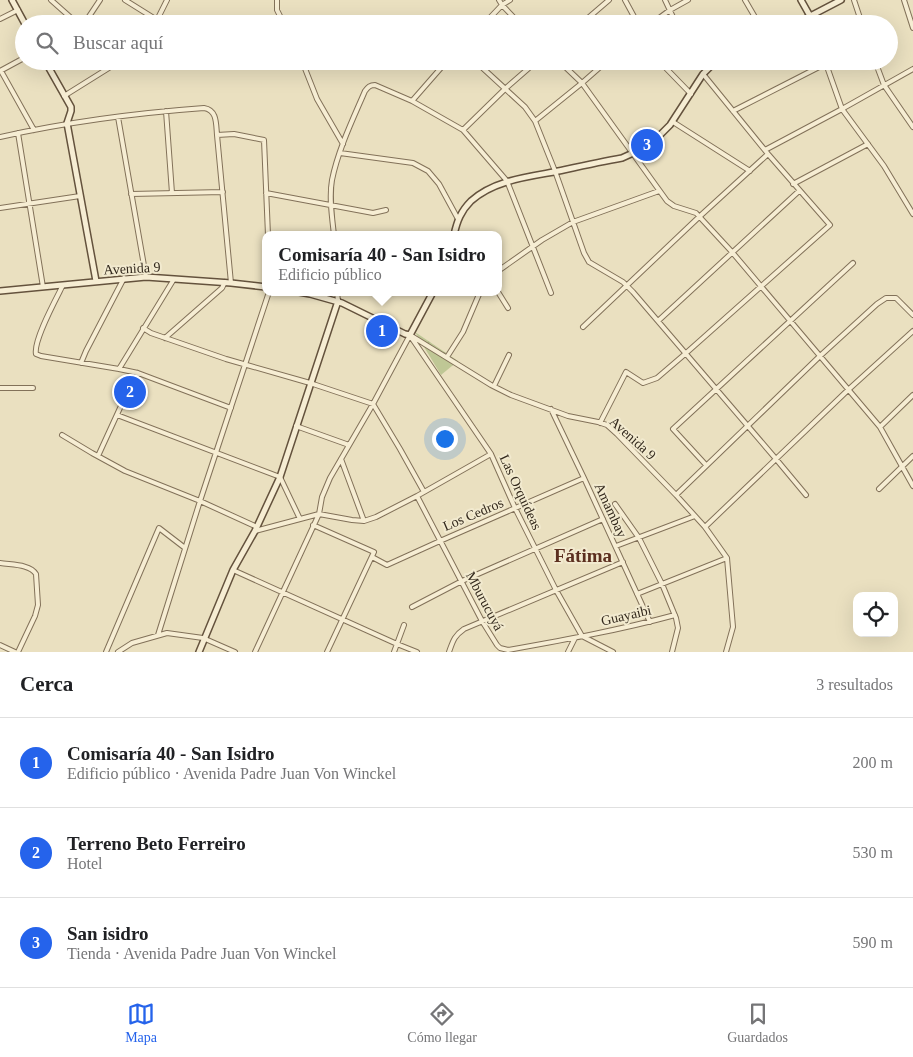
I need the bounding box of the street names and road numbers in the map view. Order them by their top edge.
street label: Avenida 9 [103,260,161,277]
street label: Avenida 9 [607,414,659,463]
street label: Las Orquídeas [497,452,545,532]
street label: Amambay [591,481,630,540]
street label: Los Cedros [441,495,506,534]
street label: Mburucuyá [463,569,507,634]
street label: Guayaibi [599,602,653,629]

